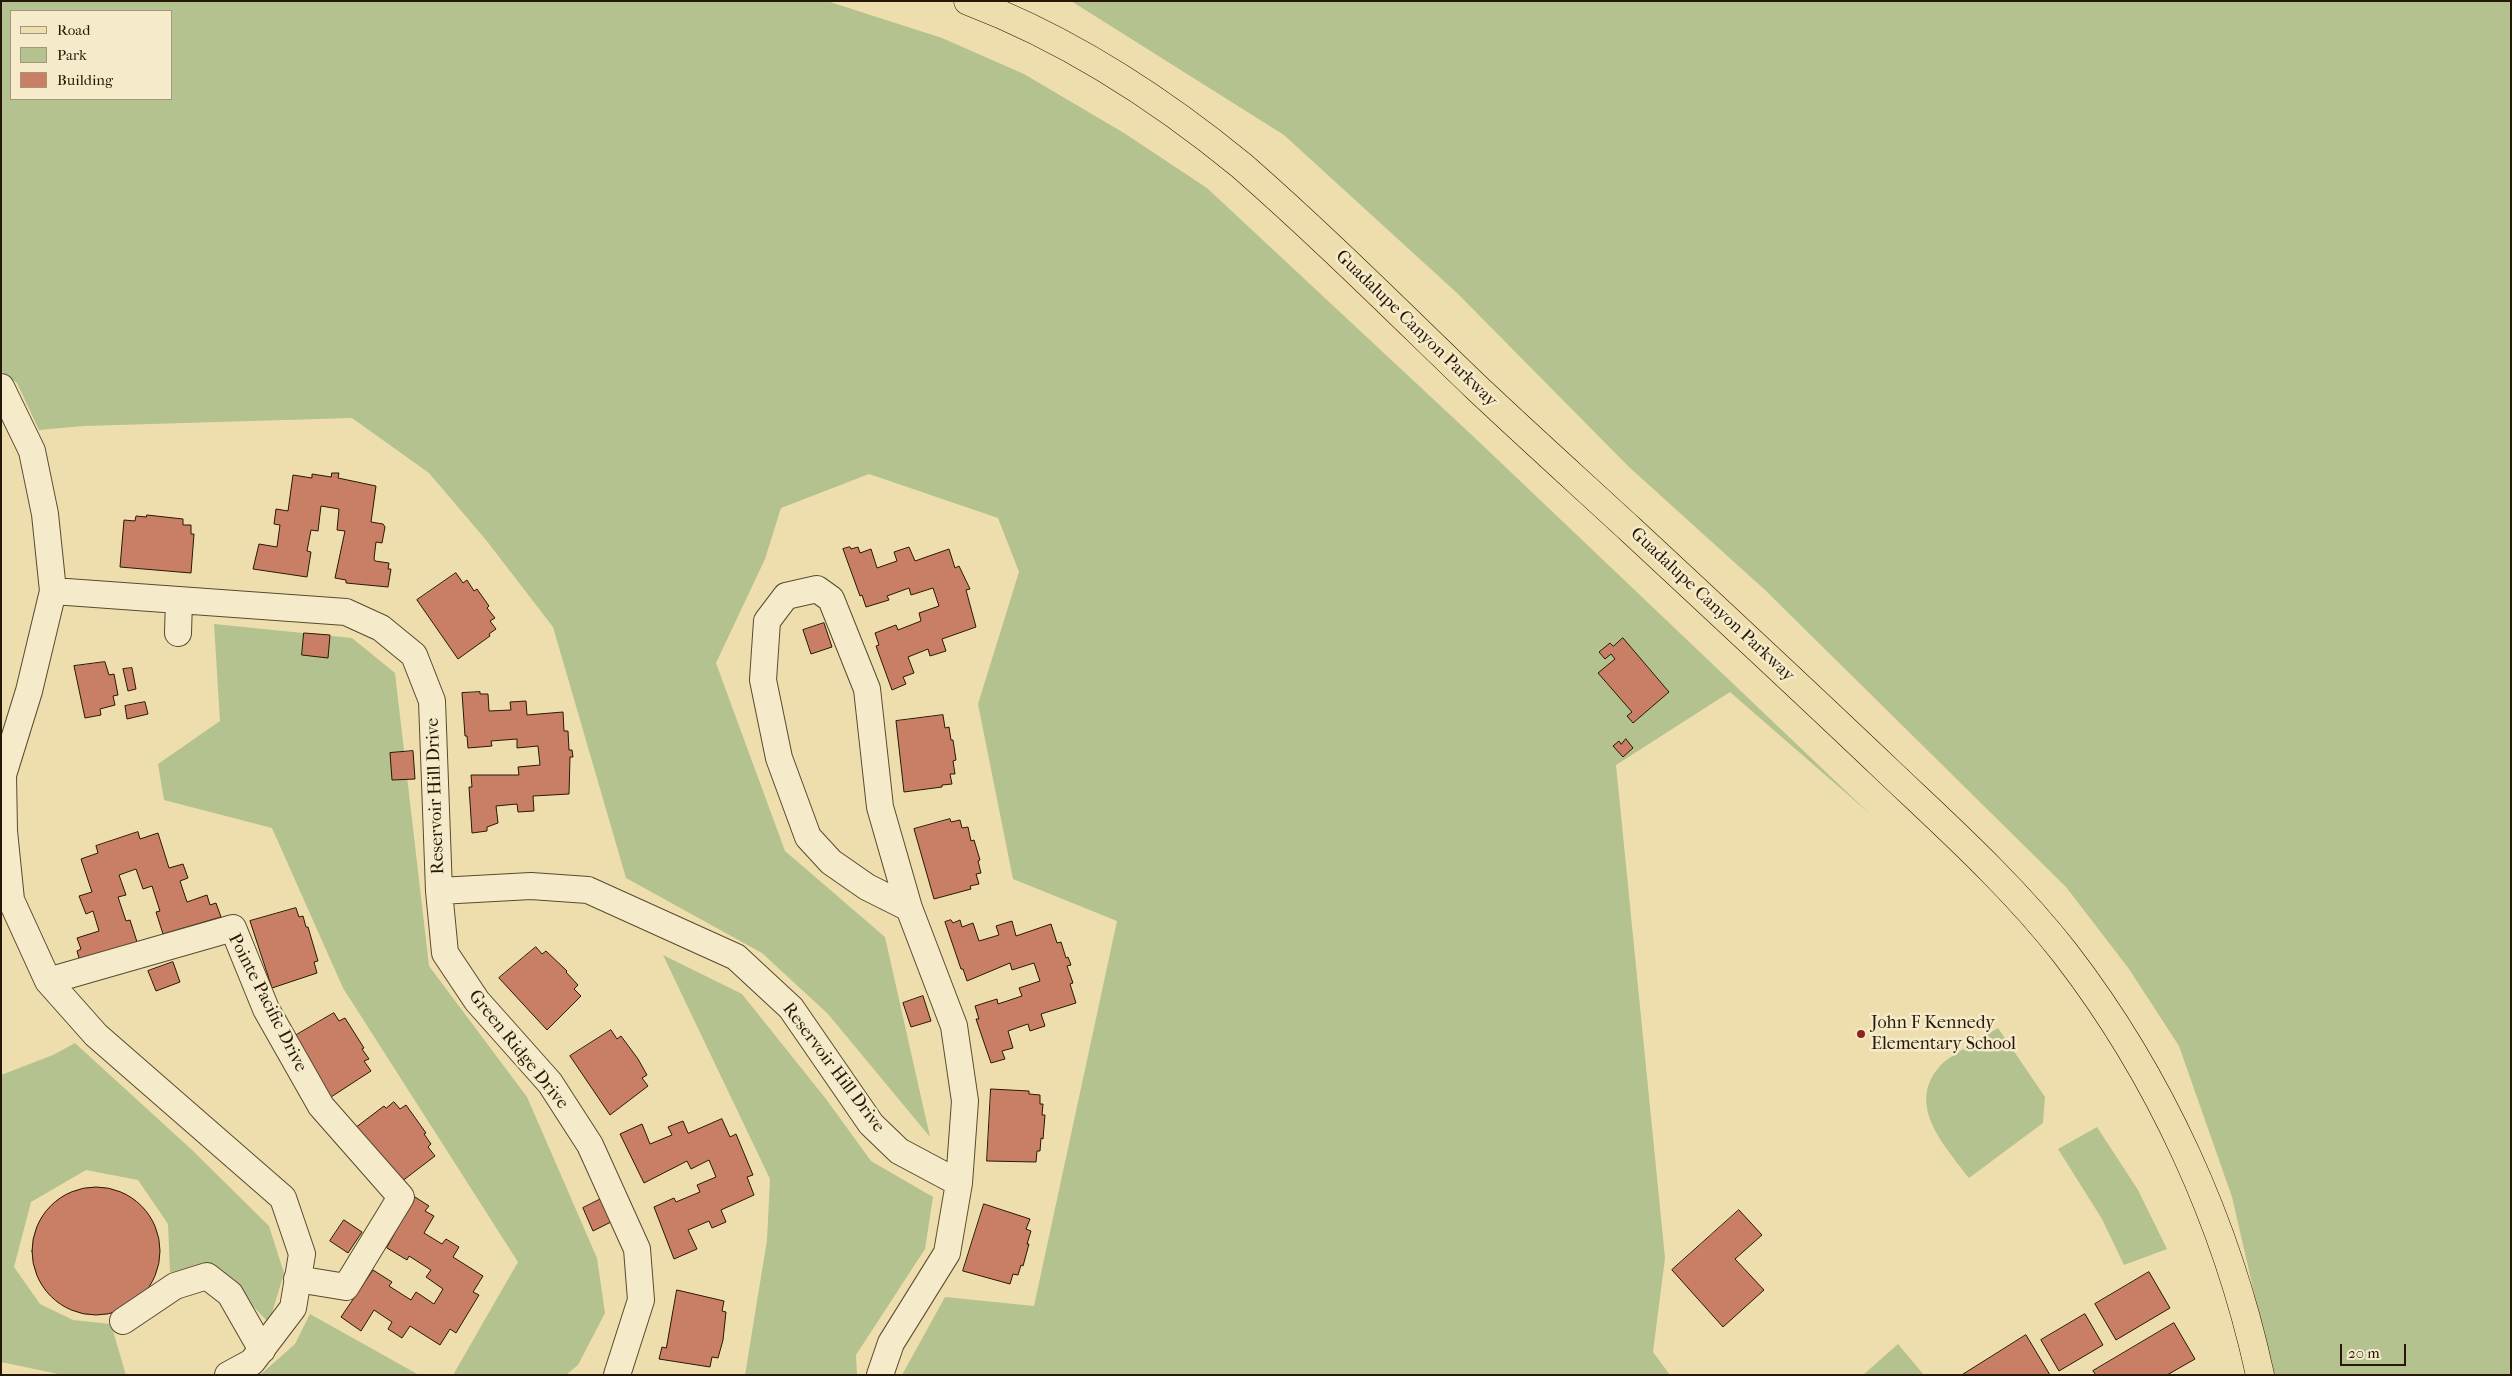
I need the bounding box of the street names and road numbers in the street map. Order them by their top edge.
street label: Guadalupe Canyon Parkway [1331,246,1501,412]
street label: Guadalupe Canyon Parkway [1625,523,1799,687]
street label: Reservoir Hill Drive [422,717,450,875]
street label: Pointe Pacific Drive [223,930,311,1076]
street label: Green Ridge Drive [463,986,573,1114]
street label: Reservoir Hill Drive [777,999,889,1137]

